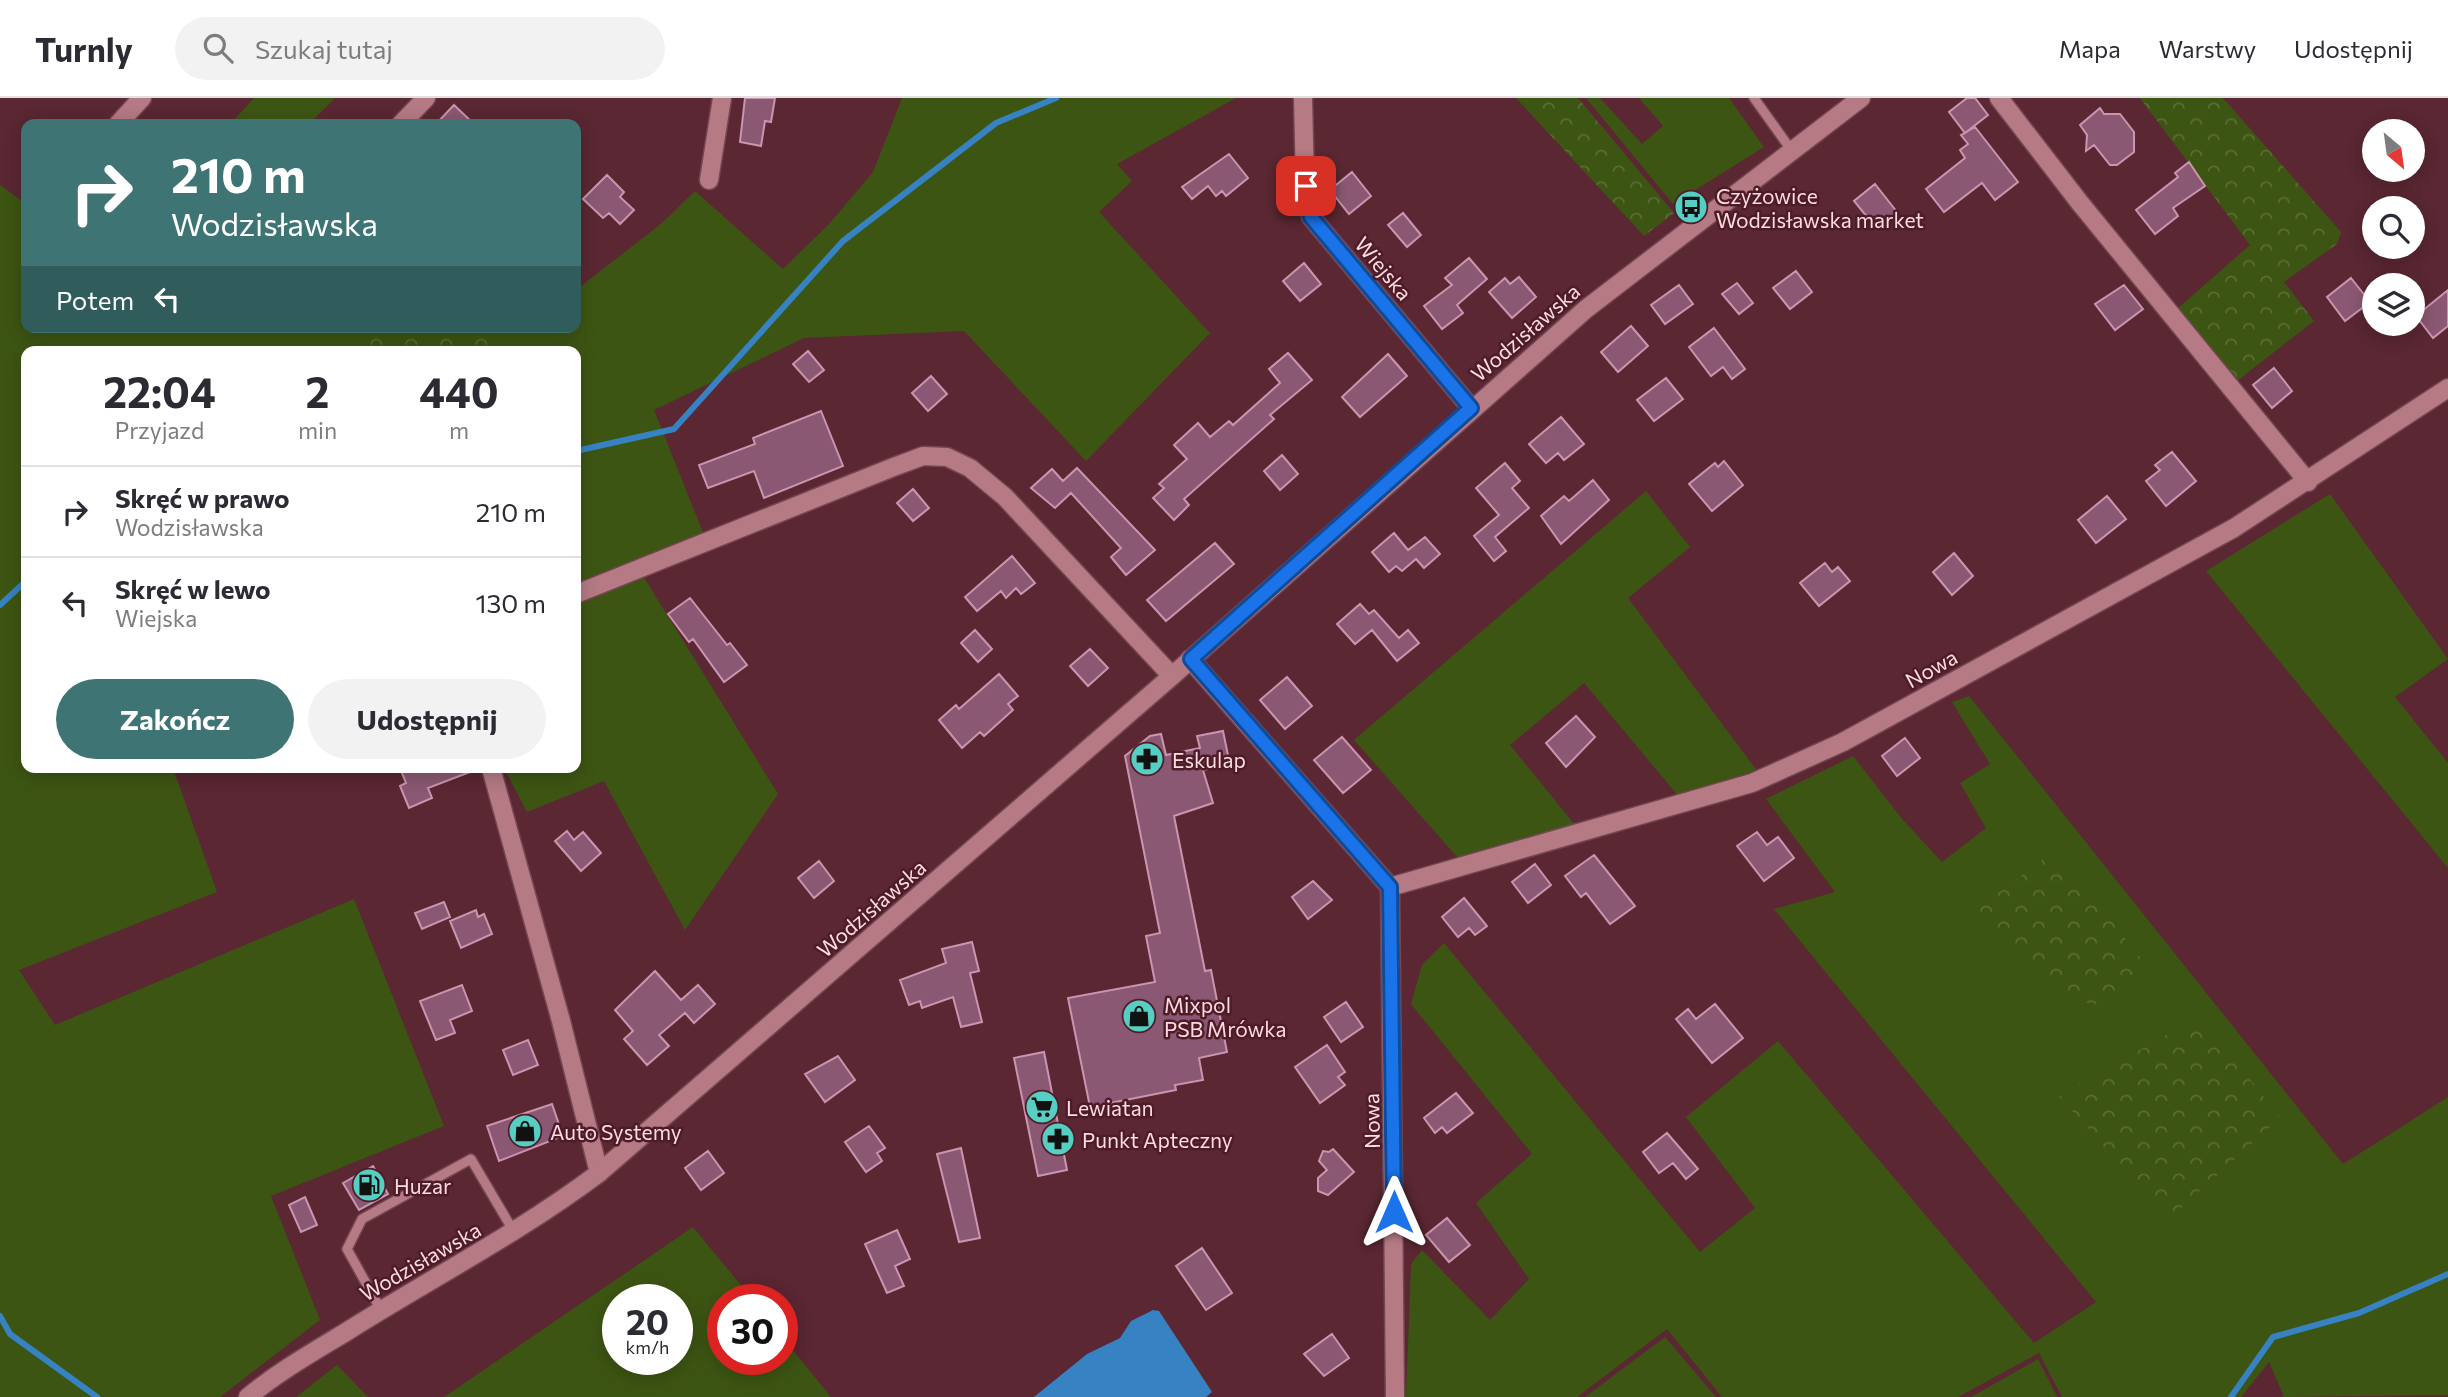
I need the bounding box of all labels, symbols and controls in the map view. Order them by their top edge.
search box [175,17,665,80]
text: Turnly [35,28,133,69]
icon: search [199,29,237,67]
text: Szukaj tutaj [255,33,393,64]
text: Mapa [2059,34,2121,63]
text: Warstwy [2159,34,2256,63]
text: Udostępnij [2294,34,2413,63]
north arrow [2362,119,2426,182]
map controls [2362,119,2425,336]
text: 210 m [171,143,306,203]
icon: right [56,147,147,238]
pin [1276,156,1336,216]
icon: arrive [1287,167,1325,205]
place label: Czyżowice Wodzisławska market [1716,183,1924,232]
bus stop icon: Czyżowice Wodzisławska market [1672,188,1710,226]
button: search [2362,196,2425,259]
text: Wodzisławska [171,203,378,243]
street label: Wiejska [1350,231,1418,305]
button: layers [2362,273,2425,336]
street label: Wodzisławska [1466,278,1584,386]
icon: left [148,280,186,318]
text: Potem [56,284,134,315]
text: 22:04 [103,365,216,417]
text: 2 [306,365,330,417]
text: 440 [419,365,499,417]
text: Przyjazd [115,416,204,444]
text: min [298,416,337,444]
text: m [449,416,469,444]
text: Skręć w prawo [115,482,290,513]
icon: right [56,493,94,531]
text: 210 m [476,496,546,527]
text: Wodzisławska [115,513,264,541]
text: Skręć w lewo [115,573,271,604]
icon: left [56,584,94,622]
text: 130 m [475,587,546,618]
text: Wiejska [115,604,197,632]
street label: Nowa [1901,644,1961,692]
button: Zakończ [56,679,294,759]
button: Udostępnij [308,679,546,759]
pharmacy icon: Eskulap [1128,740,1166,778]
place label: Eskulap [1172,747,1246,772]
street label: Wodzisławska [812,854,930,962]
place label: Mixpol PSB Mrówka [1164,992,1287,1041]
shop icon: Mixpol PSB Mrówka [1120,997,1158,1035]
supermarket icon: Lewiatan [1023,1088,1061,1126]
street label: Nowa [1358,1093,1384,1149]
place label: Lewiatan [1066,1095,1154,1120]
shop icon: Auto Systemy [506,1112,544,1150]
place label: Auto Systemy [550,1119,682,1144]
pharmacy icon: Punkt Apteczny [1039,1120,1077,1158]
place label: Punkt Apteczny [1082,1127,1233,1152]
fuel station icon: Huzar [350,1166,388,1204]
place label: Huzar [394,1173,451,1198]
position arrow [1357,1175,1431,1249]
street label: Wodzisławska [355,1216,485,1306]
speed limit sign: 30 [707,1284,798,1375]
text: 20 [626,1299,669,1342]
text: km/h [626,1336,669,1358]

